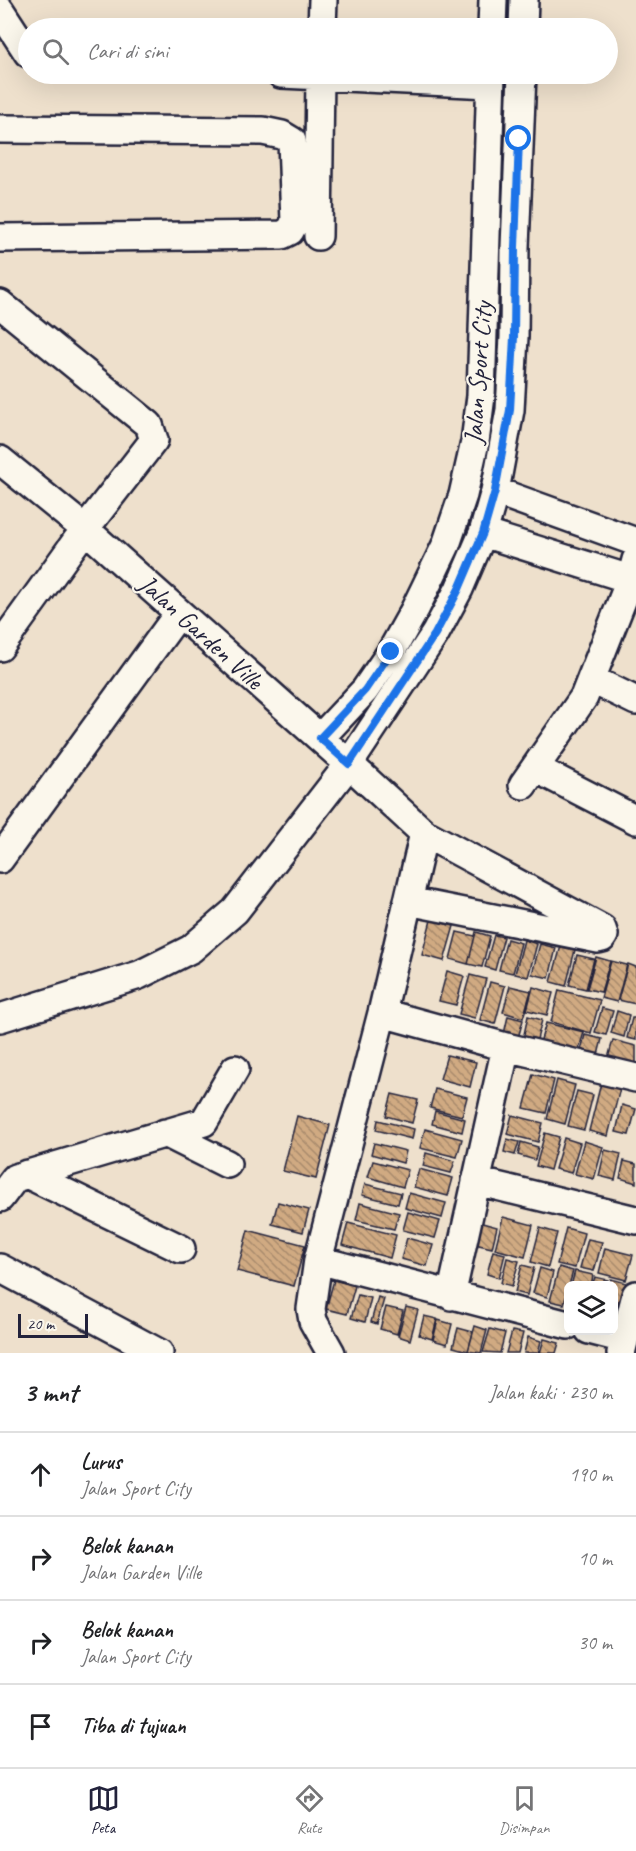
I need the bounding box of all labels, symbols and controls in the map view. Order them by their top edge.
search box [18,18,618,84]
icon: search [39,35,72,68]
text: Cari di sini [87,37,168,65]
route start [505,125,531,151]
street label: Jalan Sport City [456,299,500,447]
street label: Jalan Garden Ville [130,566,271,698]
route end [377,638,403,664]
map controls [564,1281,618,1335]
button: layers [564,1281,618,1335]
scale bar [18,1311,88,1338]
text: 20 m [27,1314,54,1334]
text: 3 mnt [24,1376,77,1409]
text: Jalan kaki · 230 m [489,1380,612,1405]
text: Lurus [81,1448,121,1476]
icon: ahead [24,1458,57,1491]
text: 190 m [569,1462,612,1487]
text: Jalan Sport City [81,1476,191,1501]
text: Belok kanan [81,1532,173,1560]
icon: right [24,1542,57,1575]
text: 10 m [578,1546,612,1571]
text: Jalan Garden Ville [81,1560,201,1585]
text: Belok kanan [81,1616,173,1644]
icon: right [24,1626,57,1659]
text: 30 m [578,1630,612,1655]
text: Jalan Sport City [81,1644,191,1669]
icon: arrive [24,1710,57,1743]
text: Tiba di tujuan [81,1712,186,1740]
tab: Peta [87,1782,120,1838]
tab: Rute [293,1782,326,1838]
tab: Disimpan [499,1782,549,1838]

